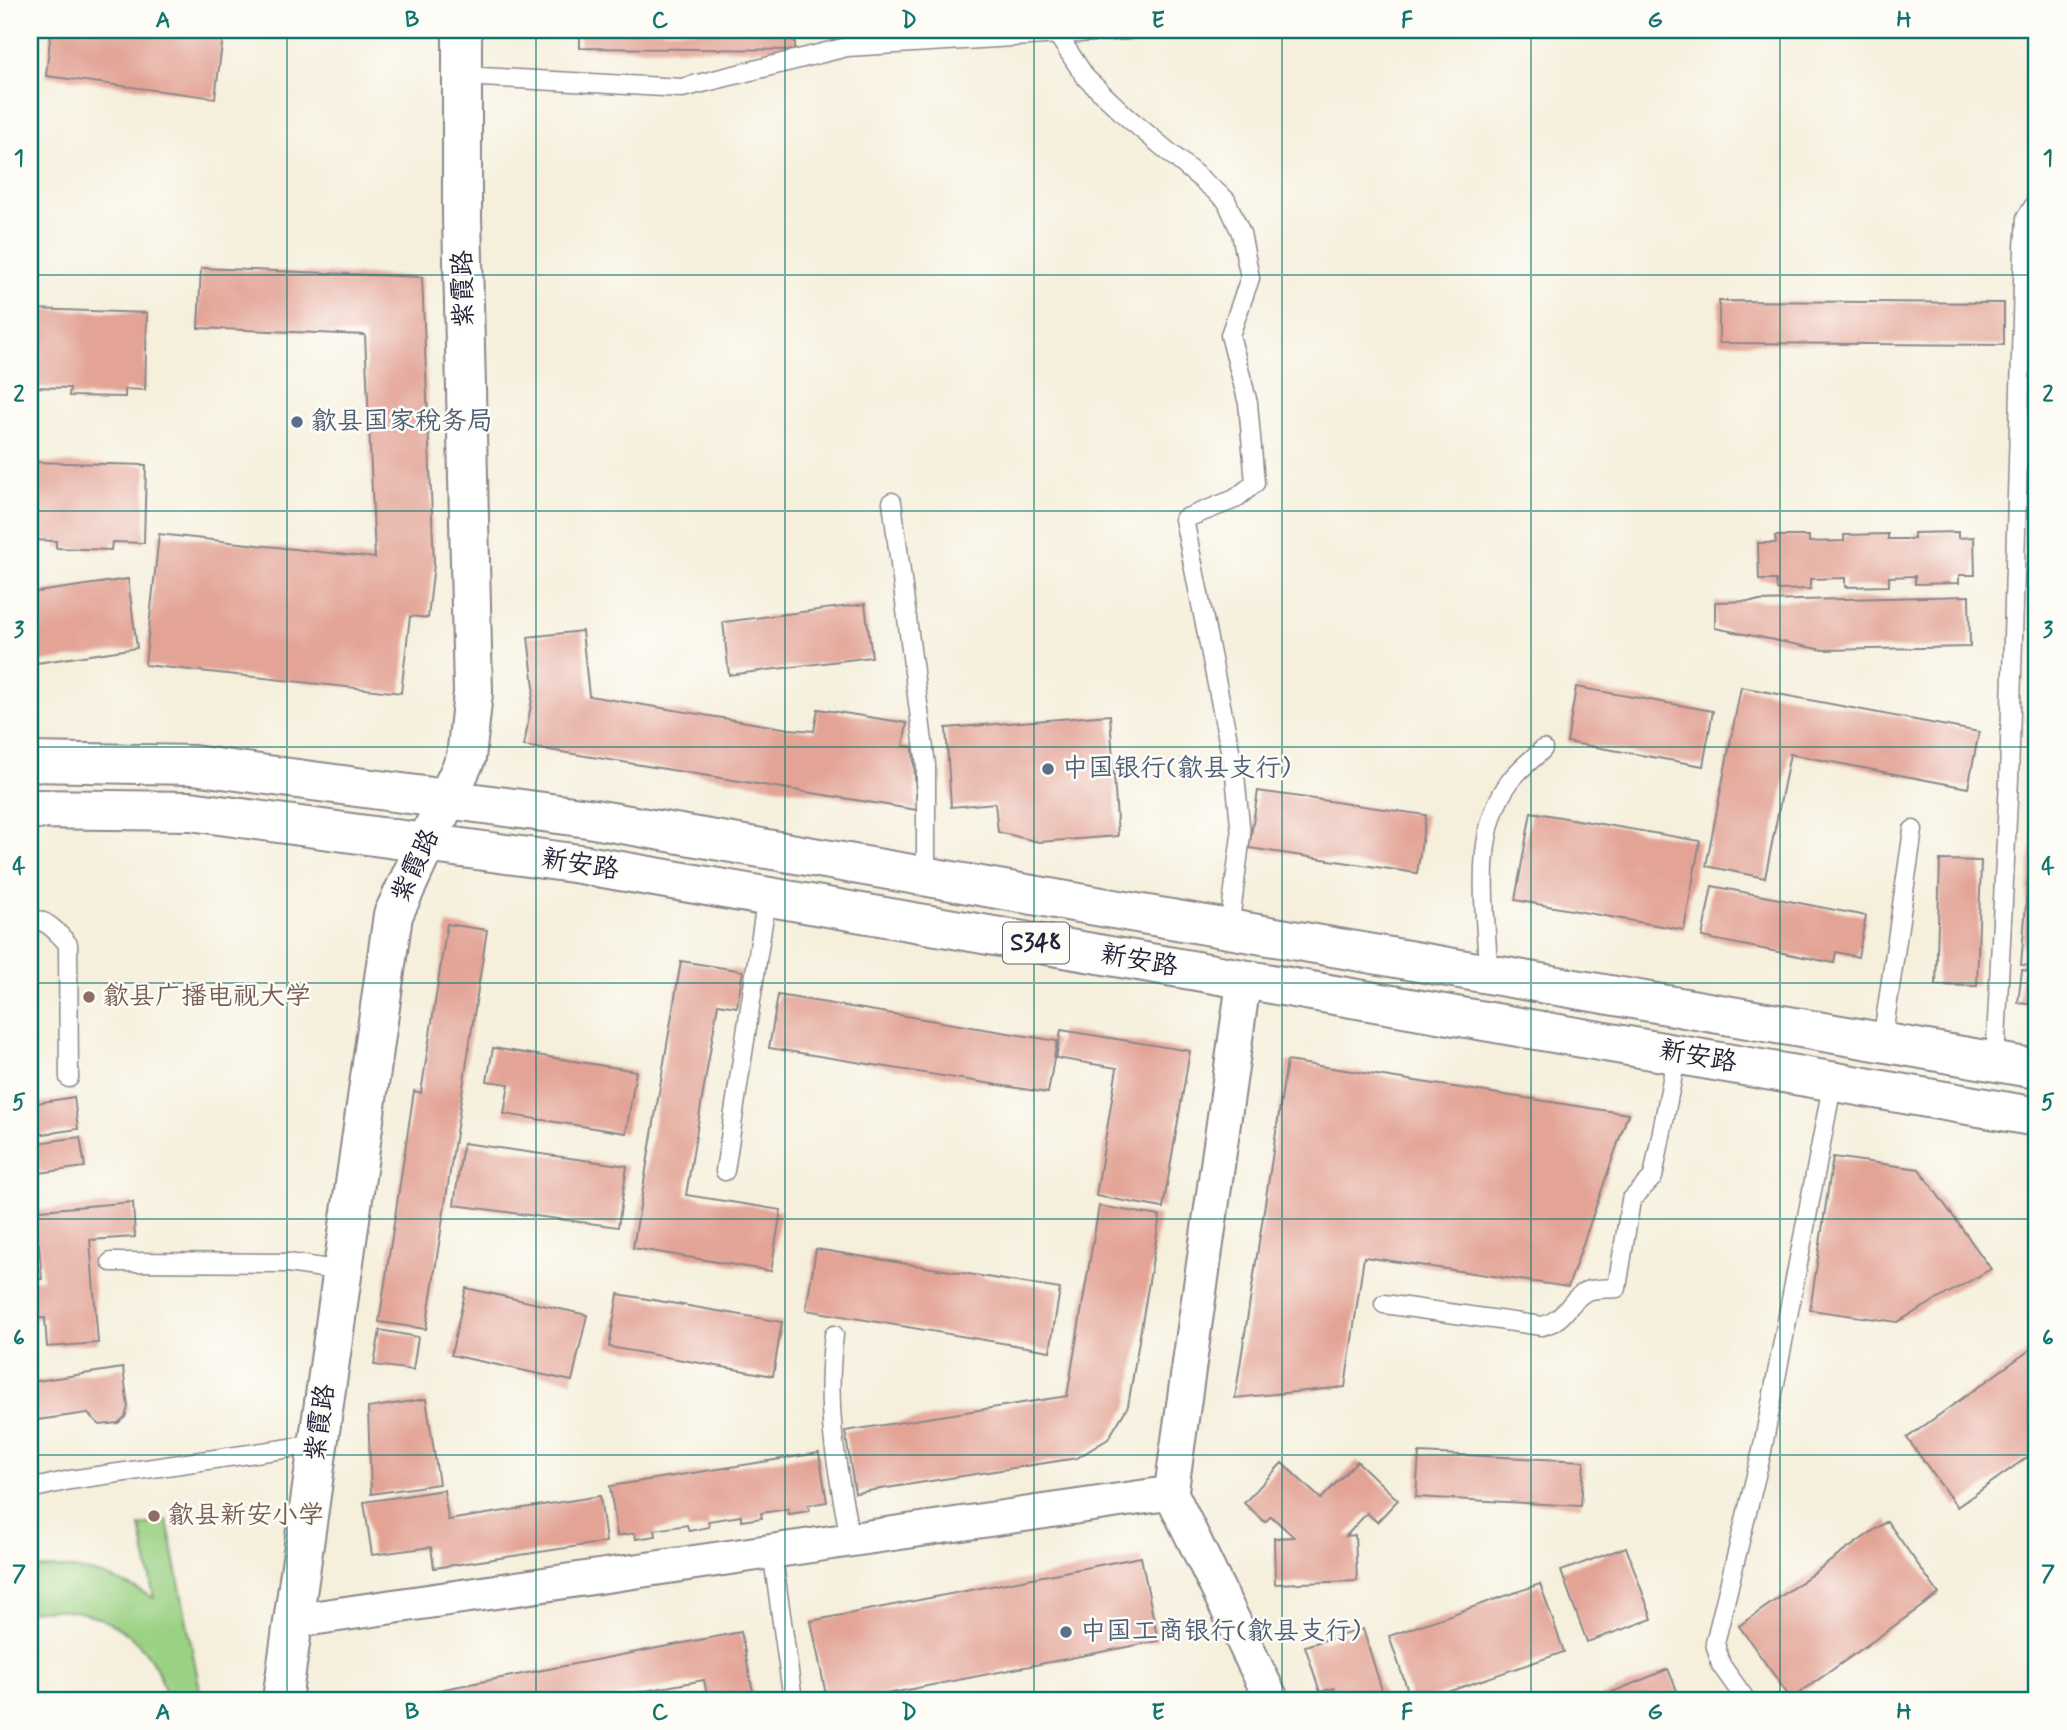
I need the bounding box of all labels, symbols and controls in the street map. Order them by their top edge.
text: A [155,6,171,36]
text: B [405,6,420,36]
text: C [652,6,669,36]
text: D [901,6,917,36]
text: E [1151,6,1165,36]
text: F [1401,6,1413,36]
text: G [1647,6,1663,36]
text: H [1896,6,1912,36]
text: 1 [14,144,24,174]
text: 1 [2043,144,2053,174]
street label: 紫霞路 [446,250,482,328]
text: 2 [13,380,25,410]
text: 2 [2042,380,2054,410]
place label: 歙县国家税务局 [311,405,493,439]
marker: 歙县国家税务局 [289,414,305,430]
text: 3 [14,616,25,646]
text: 3 [2043,616,2054,646]
place label: 中国银行(歙县支行) [1062,752,1290,786]
marker: 中国银行(歙县支行) [1040,761,1056,777]
street label: 紫霞路 [384,823,448,909]
street label: 新安路 [539,842,621,888]
text: 4 [12,852,26,882]
text: 4 [2041,852,2055,882]
road number: S348 [1003,923,1069,964]
street label: 新安路 [1098,937,1180,985]
place label: 歙县广播电视大学 [103,980,311,1014]
marker: 歙县广播电视大学 [81,989,97,1005]
street label: 新安路 [1657,1033,1739,1081]
text: 5 [12,1088,26,1118]
text: 5 [2041,1088,2055,1118]
text: 6 [13,1324,25,1354]
text: 6 [2042,1324,2054,1354]
street label: 紫霞路 [299,1382,343,1464]
place label: 歙县新安小学 [168,1499,324,1533]
marker: 歙县新安小学 [146,1508,162,1524]
text: 7 [12,1560,26,1590]
text: 7 [2041,1560,2055,1590]
place label: 中国工商银行(歙县支行) [1080,1615,1360,1649]
marker: 中国工商银行(歙县支行) [1058,1624,1074,1640]
text: A [155,1698,171,1728]
text: B [405,1698,420,1728]
text: C [652,1698,669,1728]
text: D [901,1698,917,1728]
text: E [1151,1698,1165,1728]
text: F [1401,1698,1413,1728]
text: G [1647,1698,1663,1728]
text: H [1896,1698,1912,1728]

